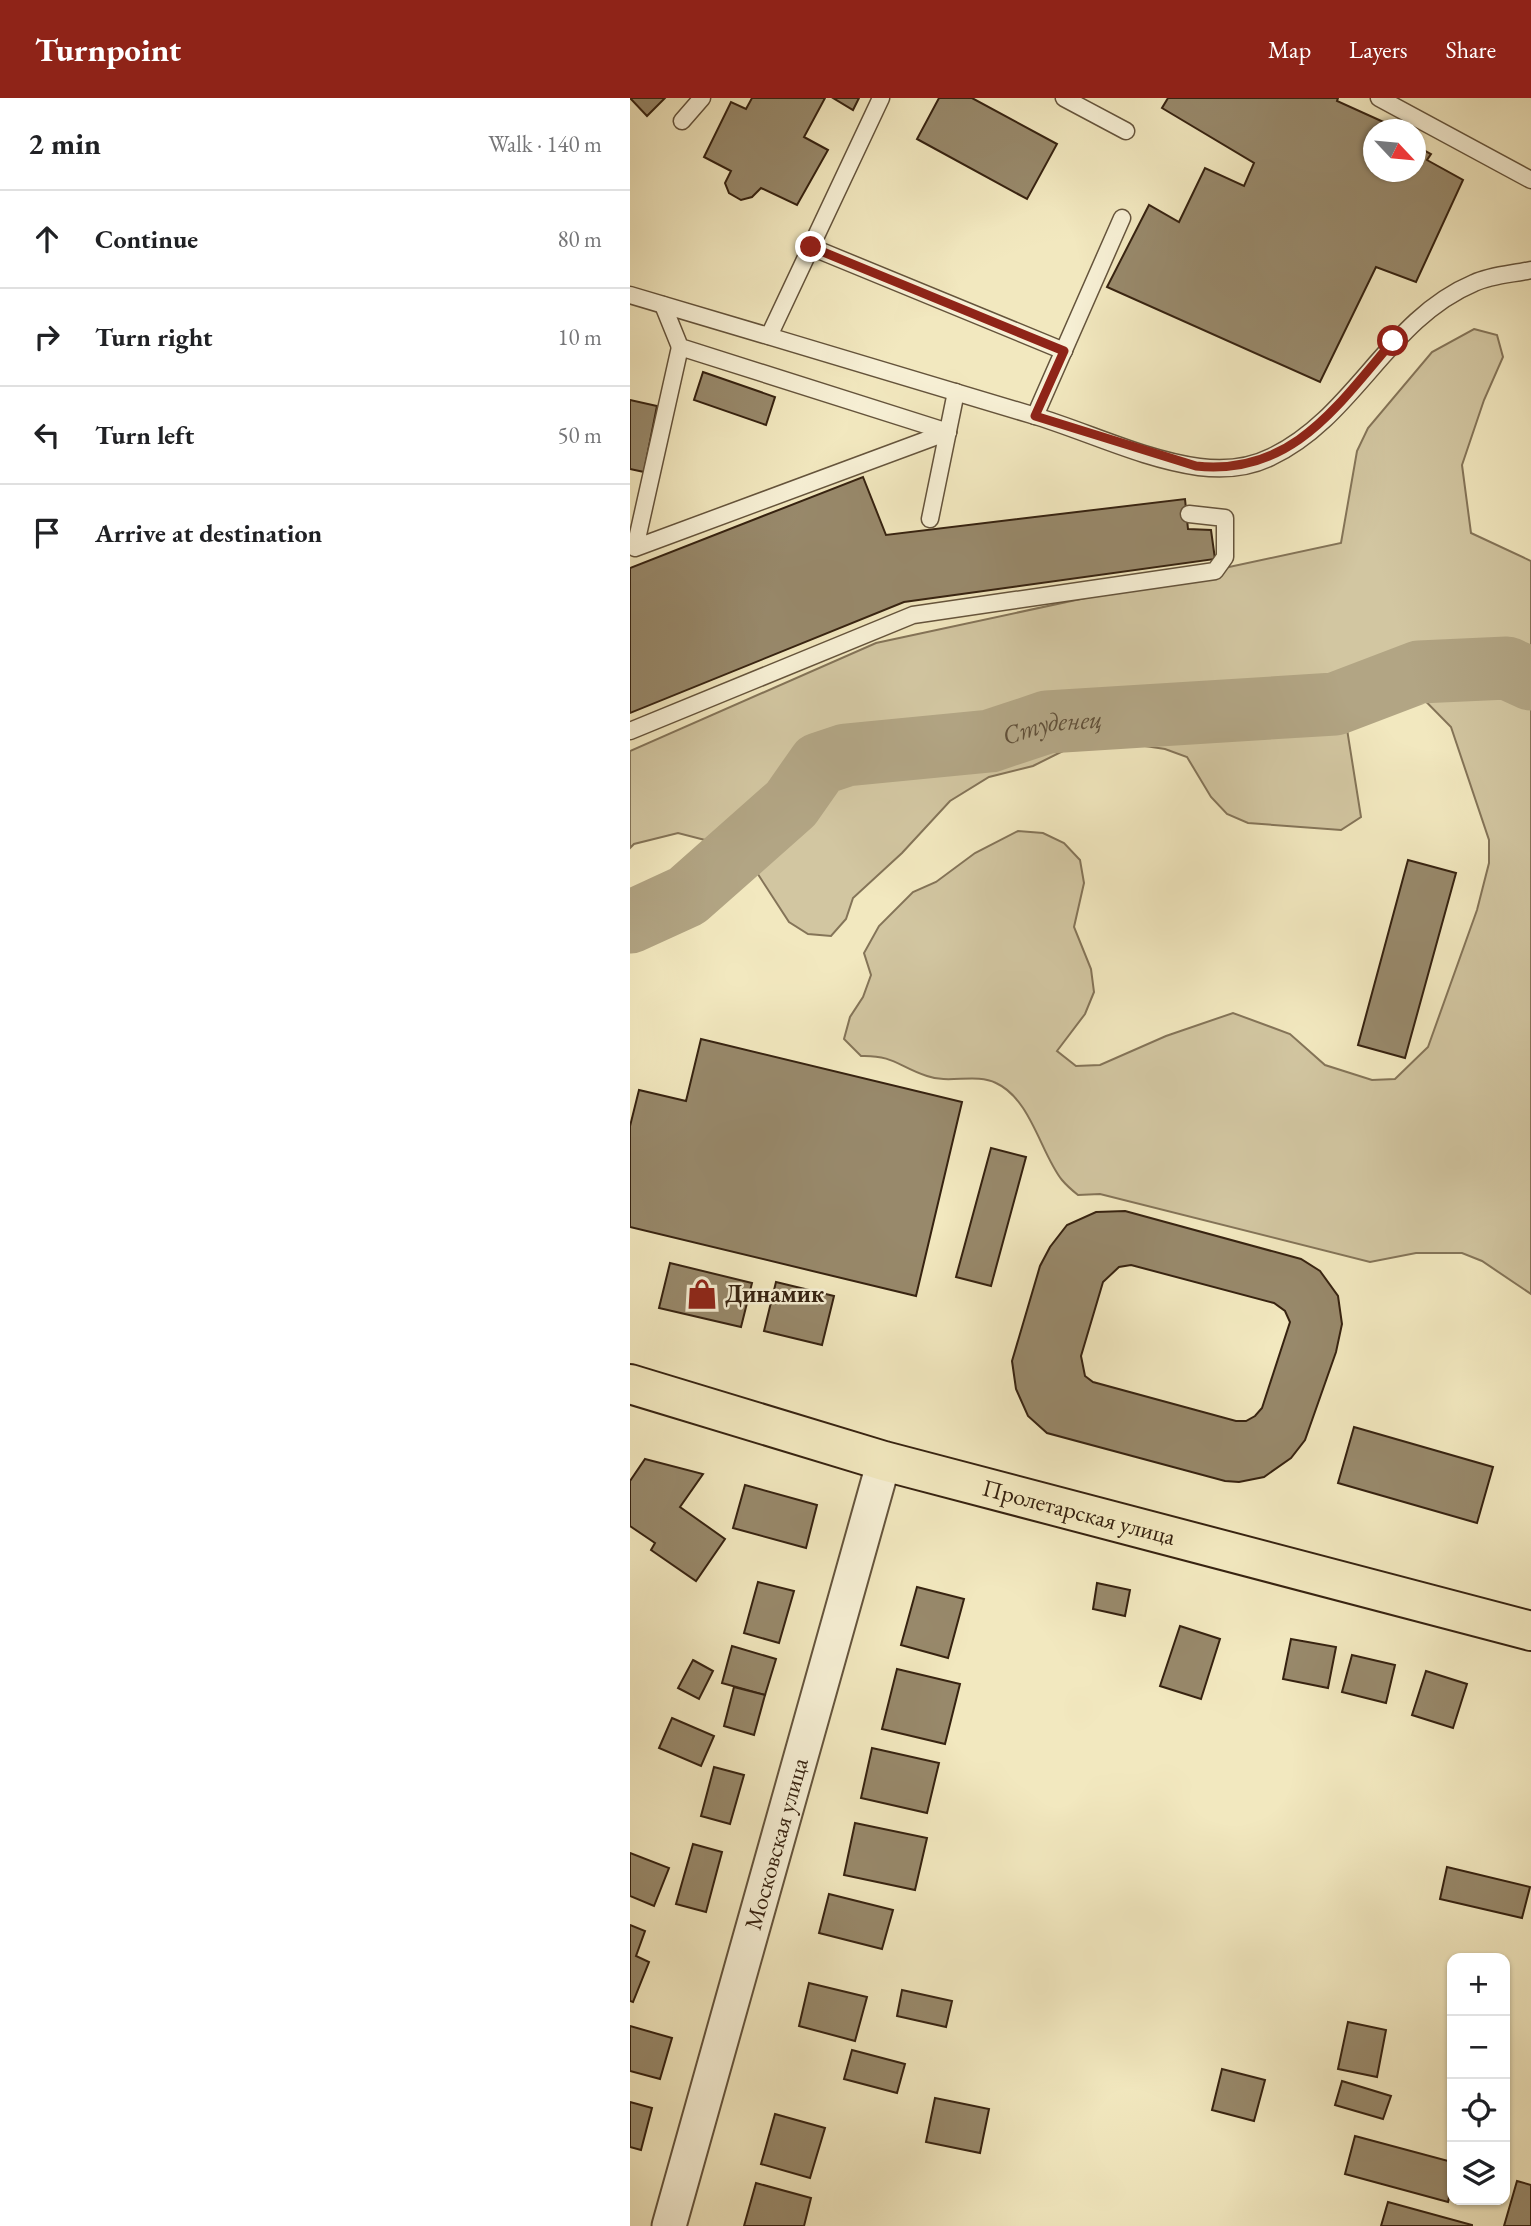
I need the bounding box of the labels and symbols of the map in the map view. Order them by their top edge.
north arrow [1363,119,1426,182]
route end [795,231,826,262]
route start [1377,325,1408,356]
water label: Студенец [998,702,1103,753]
shop icon: Динамик [685,1277,719,1311]
place label: Динамик [725,1278,825,1309]
street label: Пролетарская улица [979,1472,1179,1552]
street label: Московская улица [737,1754,815,1933]

